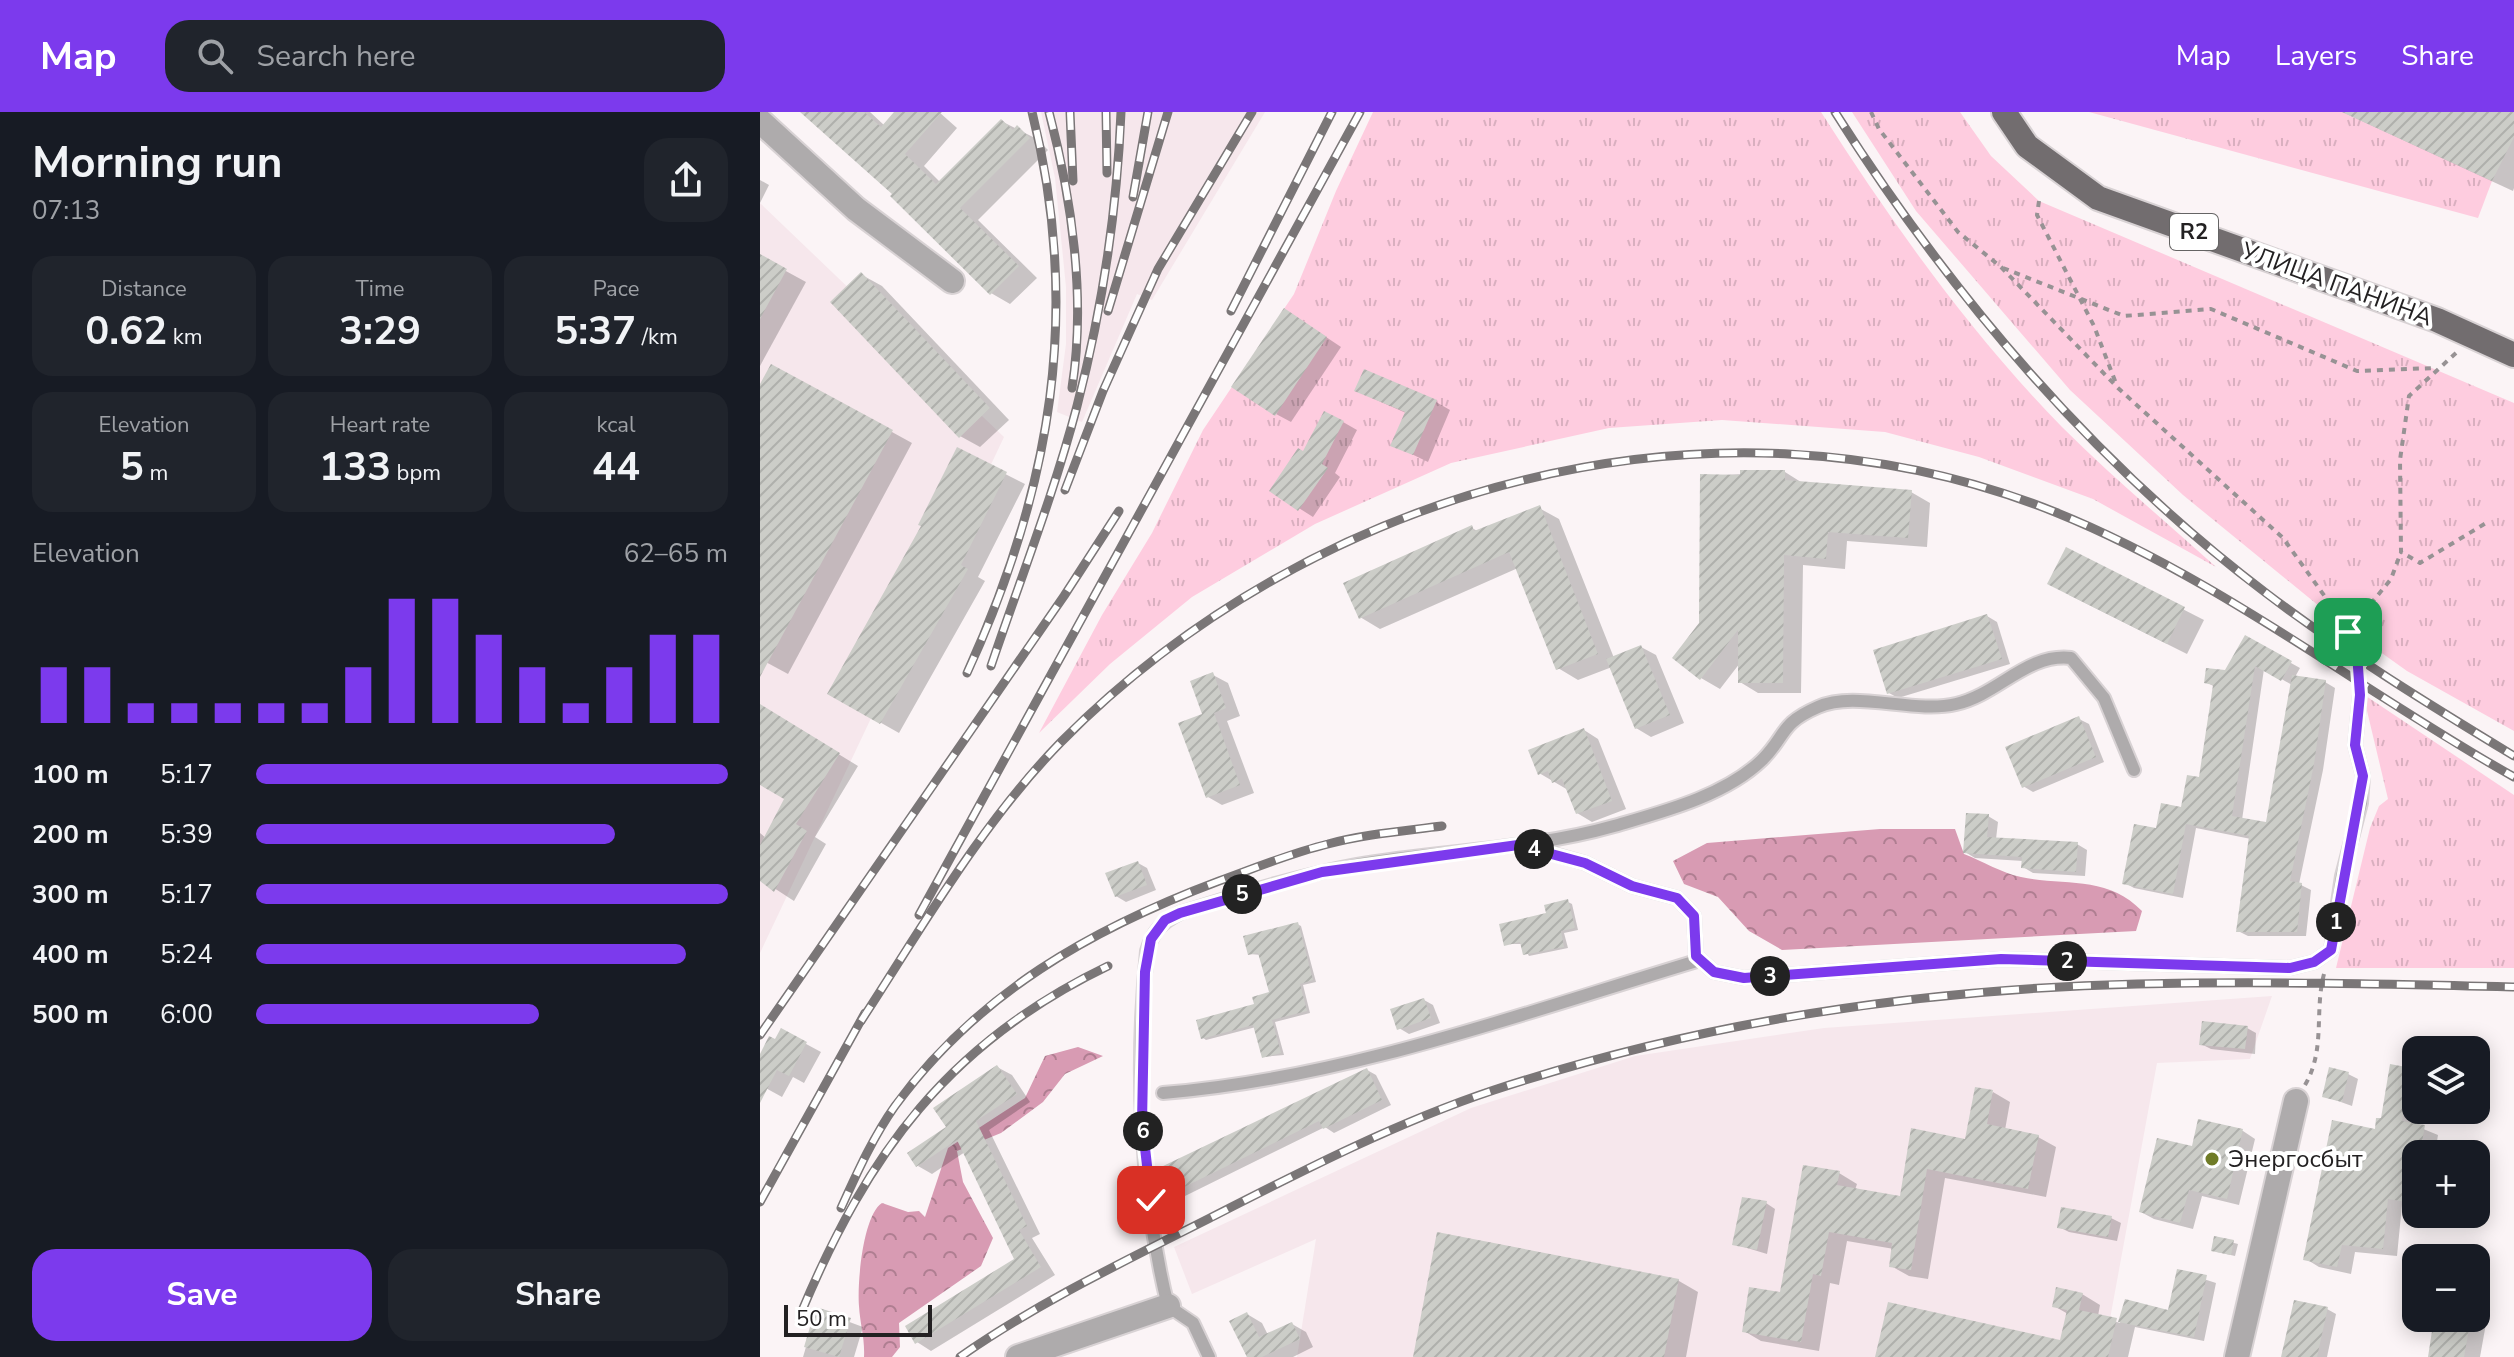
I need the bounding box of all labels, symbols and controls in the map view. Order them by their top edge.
search box [165,20,725,92]
text: Map [40,31,117,82]
icon: search [193,34,237,78]
text: Search here [257,36,416,77]
text: Map [2176,37,2231,75]
text: Layers [2275,37,2357,75]
text: Share [2401,37,2474,75]
text: Morning run [32,133,282,193]
button: share [644,138,728,222]
text: 07:13 [32,193,100,228]
road number: R2 [2170,214,2218,250]
street label: УЛИЦА ПАНИНА [2236,234,2437,334]
text: Distance [101,274,187,304]
text: Time [356,274,404,304]
text: Pace [593,274,639,304]
text: 0.62 [85,304,167,358]
text: 3:29 [339,304,421,358]
text: 5:37 [554,304,636,358]
text: km [167,322,203,352]
text: /km [636,322,678,352]
text: Elevation [98,410,190,440]
text: Heart rate [330,410,430,440]
text: kcal [597,410,636,440]
text: 5 [120,440,144,494]
text: 133 [319,440,391,494]
text: 44 [592,440,640,494]
text: m [144,458,168,488]
text: bpm [391,458,441,488]
text: Elevation [32,536,140,571]
text: 62–65 m [624,536,728,571]
pin [2314,598,2382,666]
icon: arrive [2326,610,2370,654]
text: 100 m [32,757,109,792]
text: 5:17 [160,757,213,792]
text: 200 m [32,817,109,852]
text: 5:39 [160,817,213,852]
pin: 4 [1514,829,1554,869]
text: 4 [1527,834,1541,864]
pin: 5 [1222,874,1262,914]
text: 300 m [32,877,109,912]
text: 5:17 [160,877,213,912]
text: 5 [1235,879,1249,909]
pin: 1 [2316,902,2356,942]
text: 1 [2329,907,2343,937]
text: 400 m [32,937,109,972]
text: 5:24 [160,937,213,972]
pin: 2 [2047,941,2087,981]
text: 2 [2060,946,2074,976]
pin: 3 [1750,956,1790,996]
text: 3 [1763,961,1777,991]
text: 500 m [32,997,109,1032]
text: 6:00 [160,997,213,1032]
map controls [2402,1036,2490,1332]
button: layers [2402,1036,2490,1124]
pin: 6 [1123,1111,1163,1151]
text: 6 [1136,1116,1150,1146]
button: + [2402,1140,2490,1228]
place label: Энергосбыт [2228,1143,2363,1175]
marker: Энергосбыт [2203,1150,2221,1168]
pin [1117,1166,1185,1234]
icon: check [1129,1178,1173,1222]
button: − [2402,1244,2490,1332]
button: Save [32,1249,372,1341]
button: Share [388,1249,728,1341]
scale bar [784,1301,932,1337]
text: 50 m [796,1304,847,1334]

